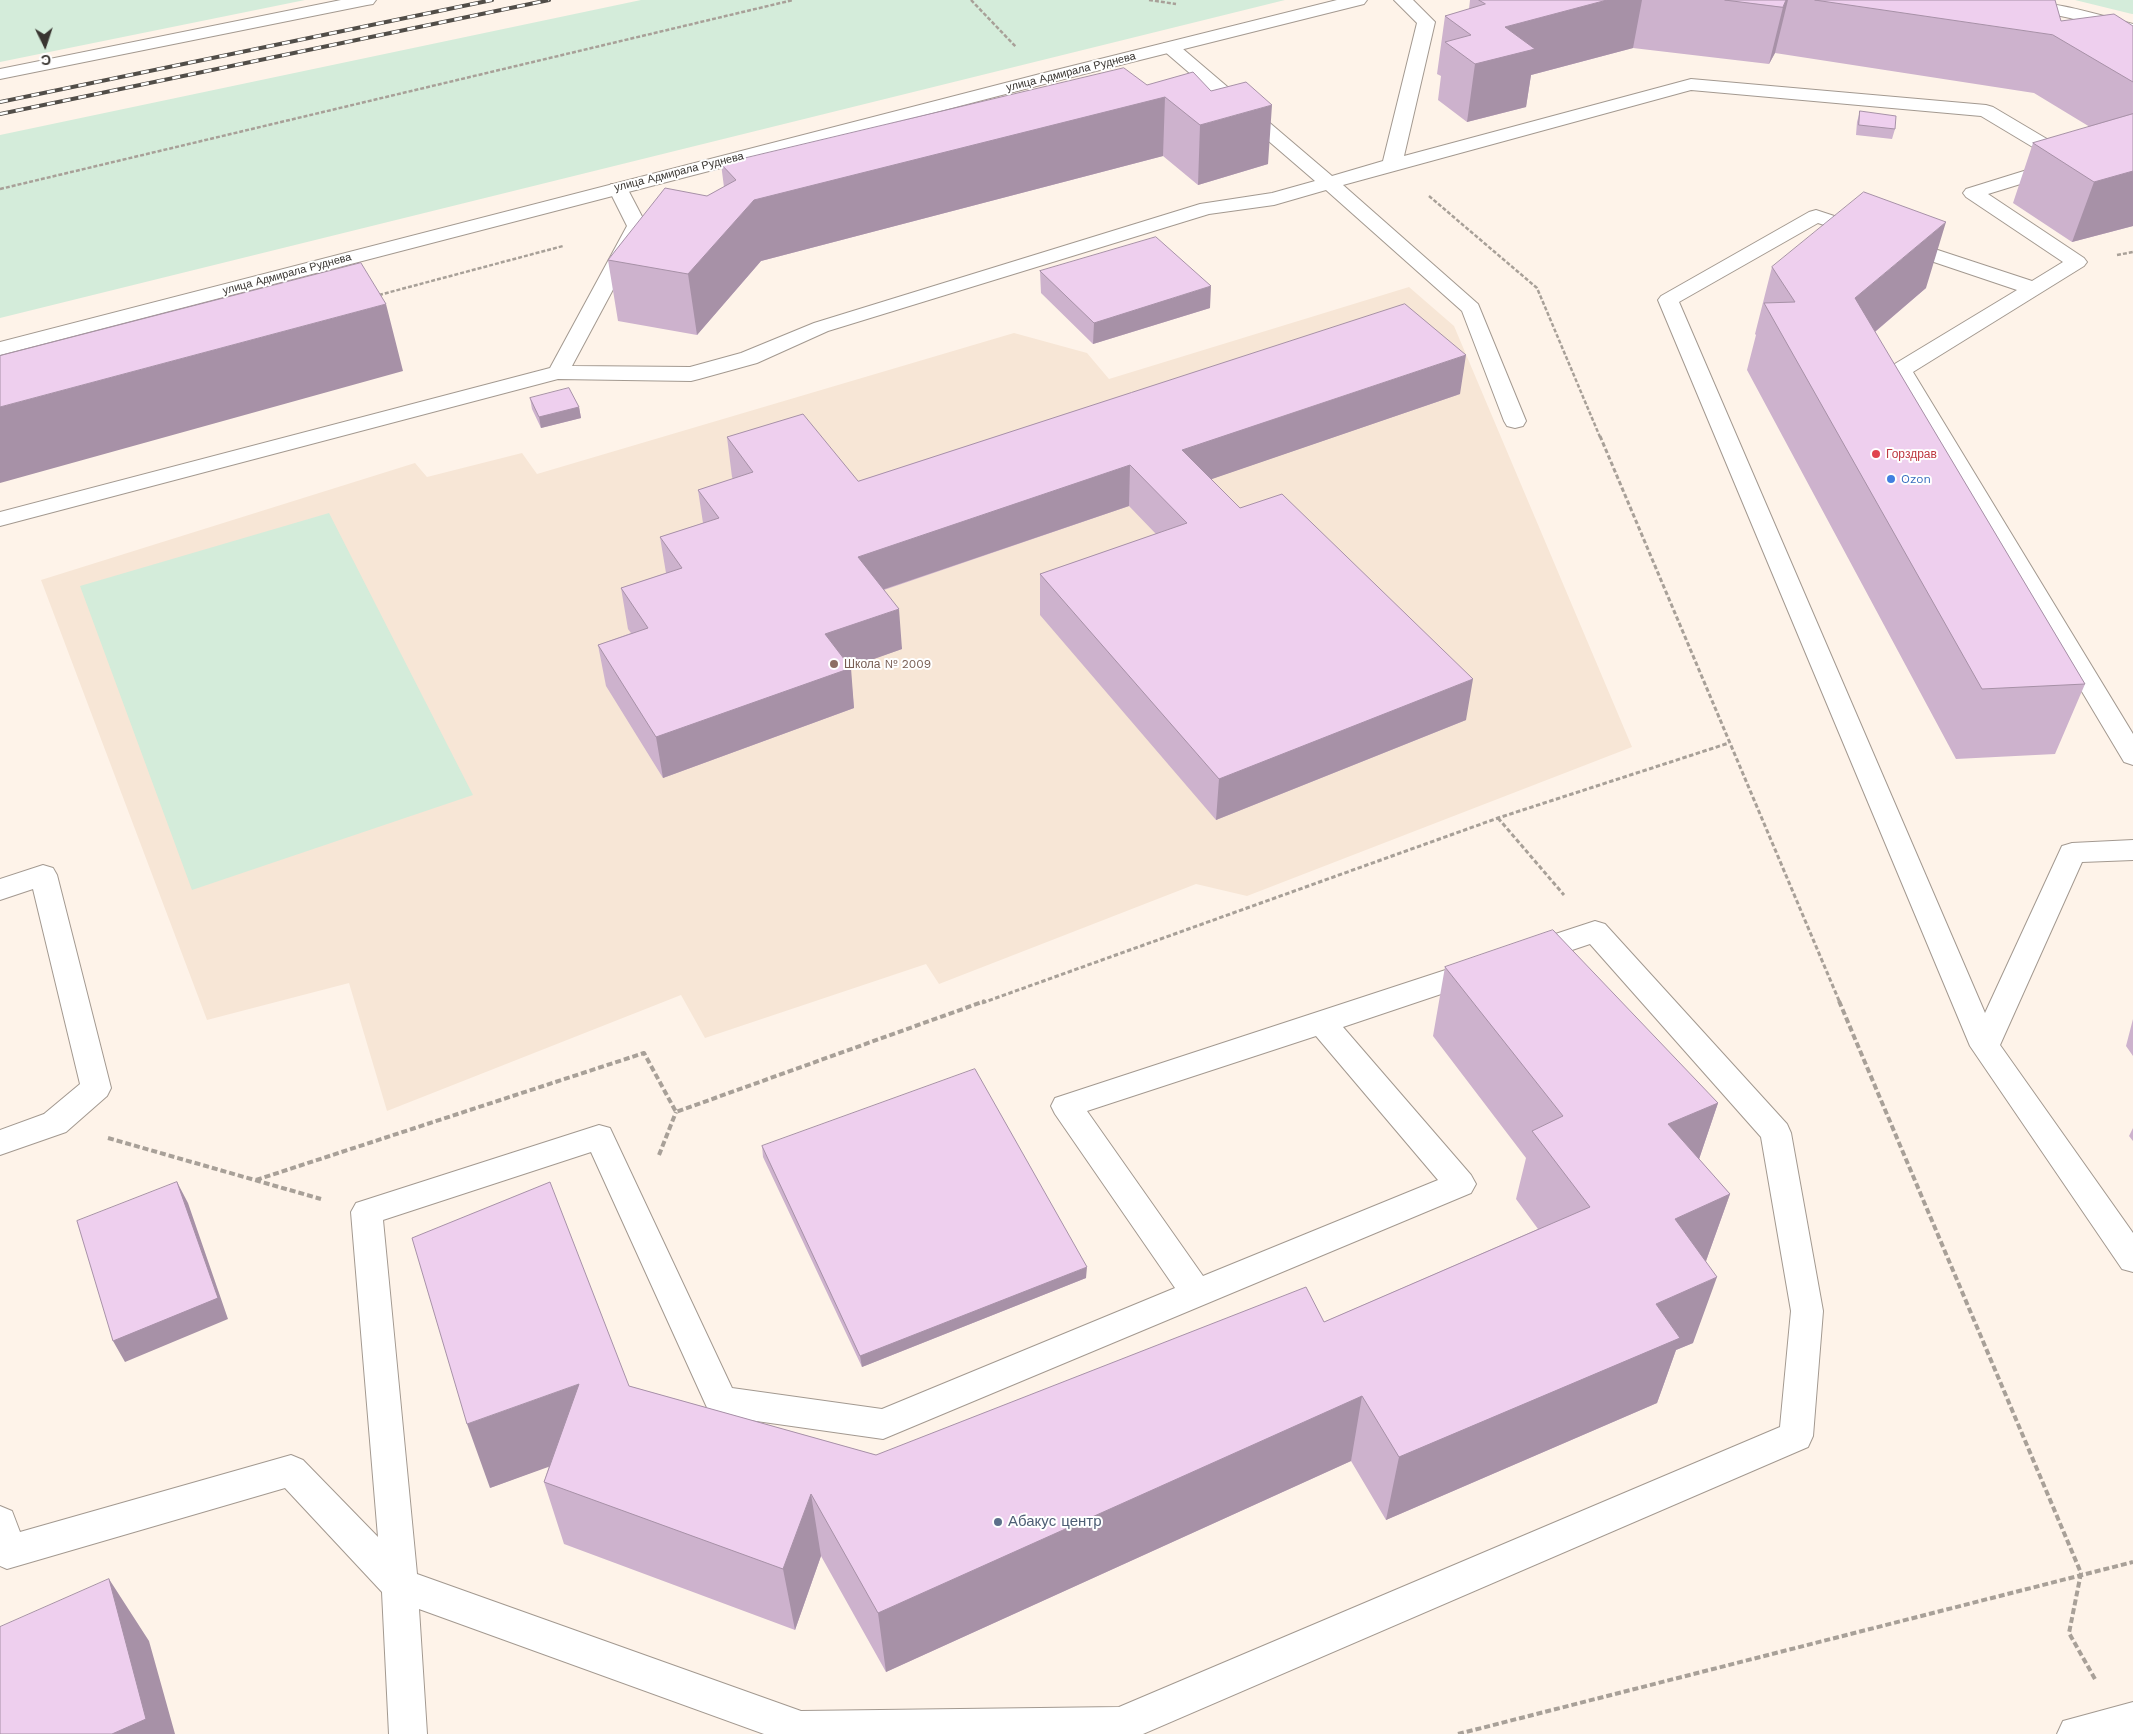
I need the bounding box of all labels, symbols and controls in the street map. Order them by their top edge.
north arrow [20,20,70,70]
street label: улица Адмирала Руднева [1005,50,1137,94]
text: С [40,52,52,68]
street label: улица Адмирала Руднева [613,150,745,194]
street label: улица Адмирала Руднева [221,250,353,298]
place label: Горздрав [1886,447,1937,461]
marker: Горздрав [1870,448,1882,460]
place label: Ozon [1901,472,1931,486]
marker: Ozon [1885,473,1897,485]
place label: Школа № 2009 [844,657,931,671]
marker: Школа № 2009 [828,658,840,670]
place label: Абакус центр [1008,1513,1102,1531]
marker: Абакус центр [992,1516,1004,1528]

